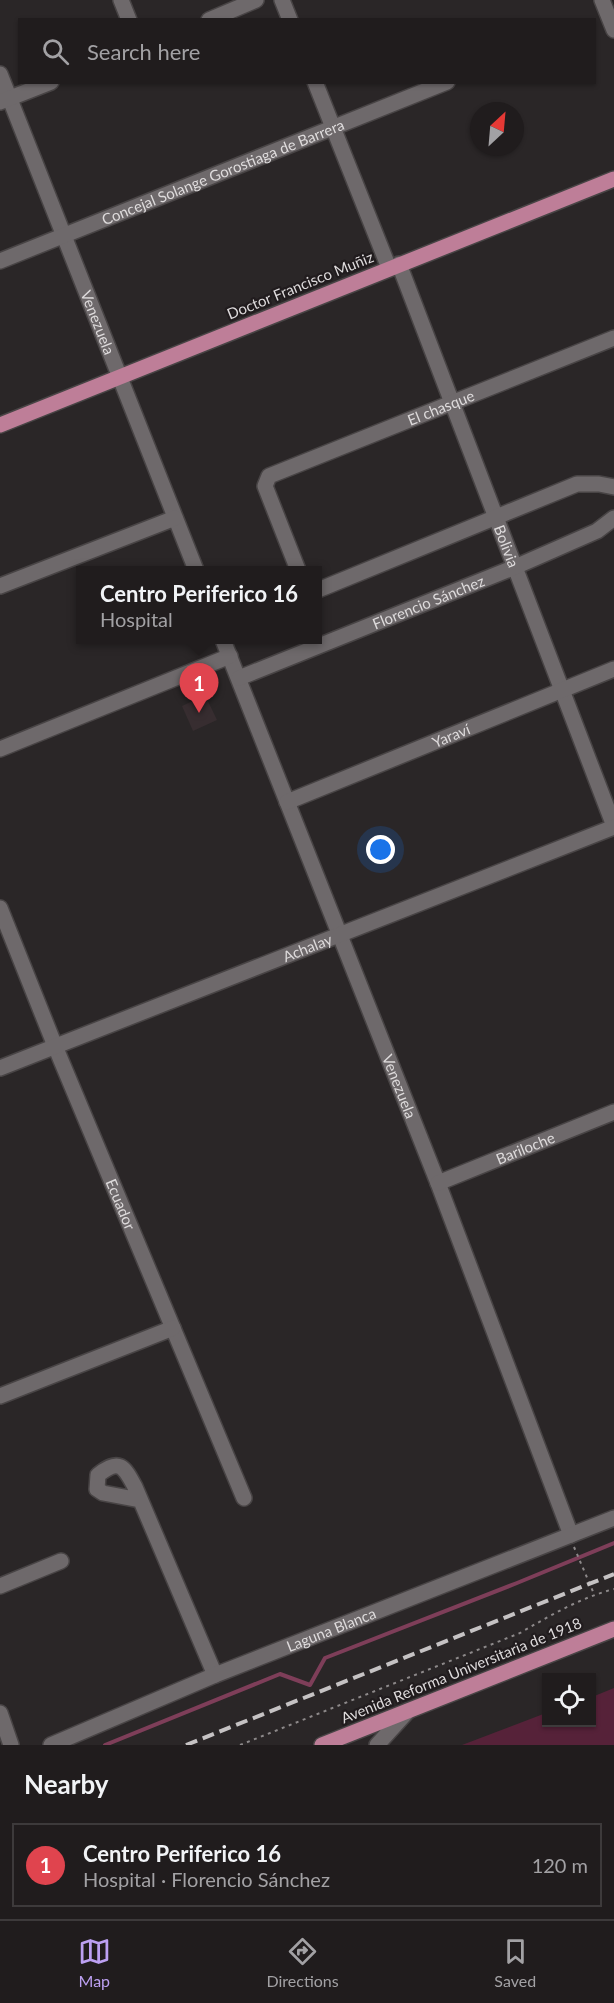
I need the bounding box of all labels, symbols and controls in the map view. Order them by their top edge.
search box [18,18,596,84]
icon: search [39,35,72,68]
text: Search here [87,38,200,65]
north arrow [470,102,524,156]
street label: Concejal Solange Gorostiaga de Barrera [99,115,347,228]
street label: Doctor Francisco Muñiz [224,247,376,323]
street label: Venezuela [77,288,119,357]
street label: El chasque [405,386,477,429]
street label: Bolivia [491,522,523,570]
popup [76,566,322,644]
street label: Florencio Sánchez [370,571,487,632]
text: Centro Periferico 16 [100,580,298,607]
text: Hospital [100,607,173,631]
pin: 1 [180,664,218,713]
street label: Yaraví [429,719,474,751]
your location [366,835,395,864]
street label: Achalay [280,930,335,965]
street label: Venezuela [379,1052,420,1121]
street label: Bariloche [493,1128,557,1168]
street label: Ecuador [102,1176,140,1233]
street label: Laguna Blanca [284,1604,378,1655]
street label: Avenida Reforma Universitaria de 1918 [338,1613,584,1727]
map controls [542,1673,596,1727]
button: locate [542,1673,596,1727]
text: Nearby [24,1768,109,1800]
text: Centro Periferico 16 [83,1840,281,1867]
text: 1 [40,1853,51,1877]
text: 120 m [532,1853,588,1877]
text: Hospital · Florencio Sánchez [83,1867,330,1891]
tab: Map [78,1935,111,1990]
tab: Directions [266,1935,339,1990]
tab: Saved [494,1935,536,1990]

